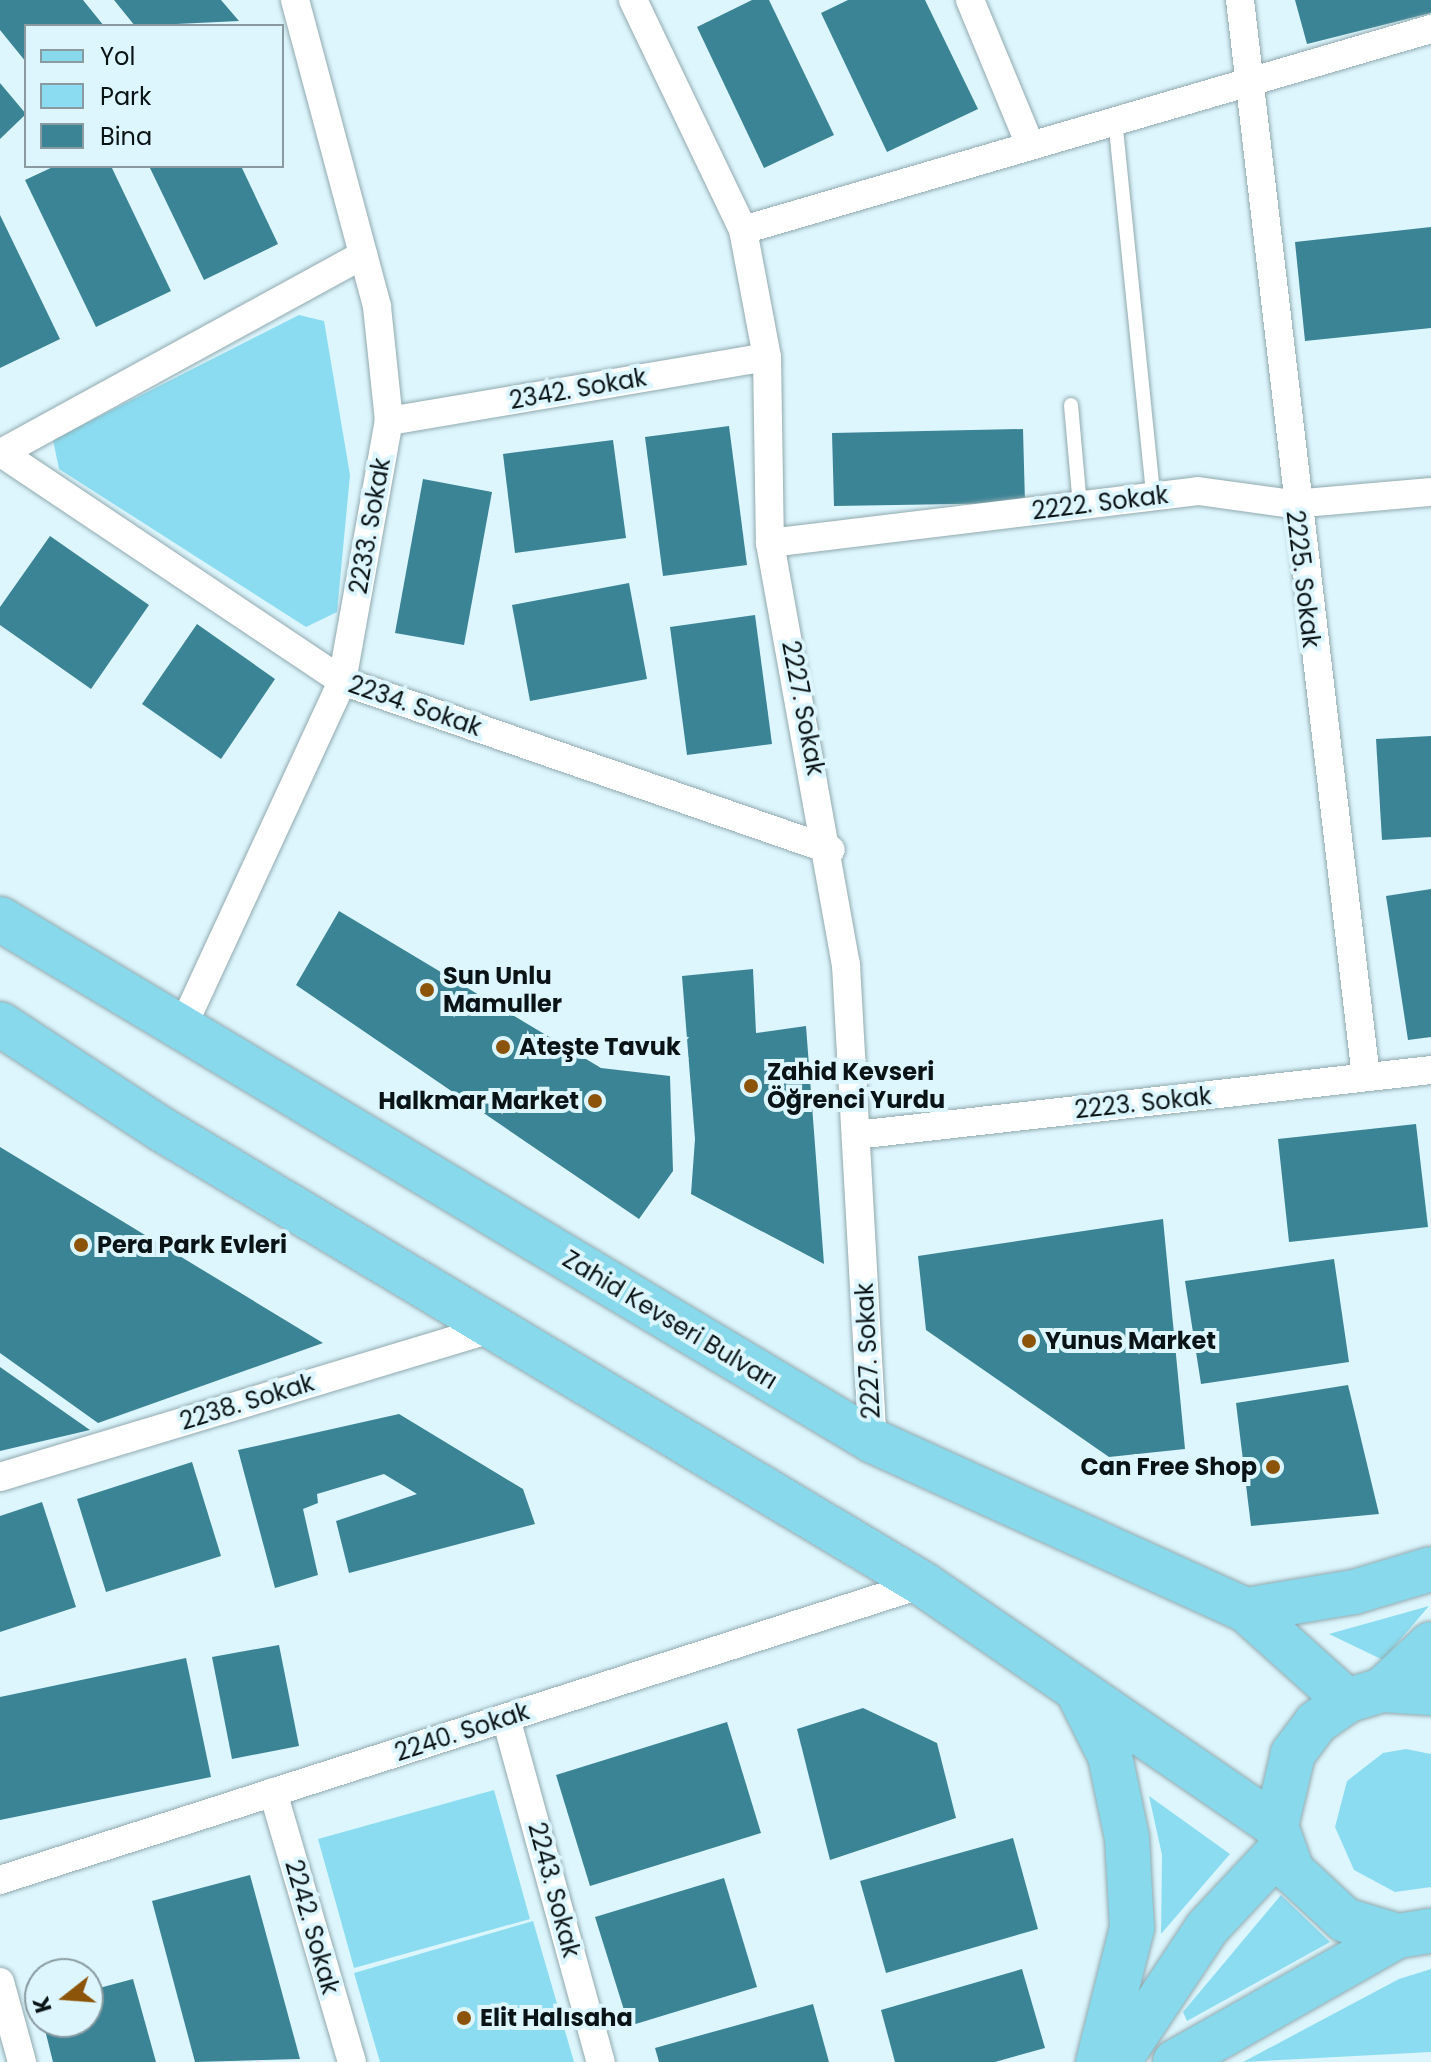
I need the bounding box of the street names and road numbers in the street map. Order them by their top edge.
street label: 2342. Sokak [507,363,649,415]
street label: 2233. Sokak [344,456,396,596]
street label: 2222. Sokak [1030,480,1170,526]
street label: 2225. Sokak [1280,509,1326,649]
street label: 2227. Sokak [776,638,830,778]
street label: 2234. Sokak [345,670,485,742]
street label: 2223. Sokak [1073,1081,1213,1125]
street label: Zahid Kevseri Bulvarı [558,1245,782,1395]
street label: 2227. Sokak [850,1282,886,1420]
street label: 2238. Sokak [176,1368,318,1436]
street label: 2240. Sokak [391,1697,533,1767]
street label: 2243. Sokak [522,1819,586,1961]
street label: 2242. Sokak [279,1857,345,1997]

